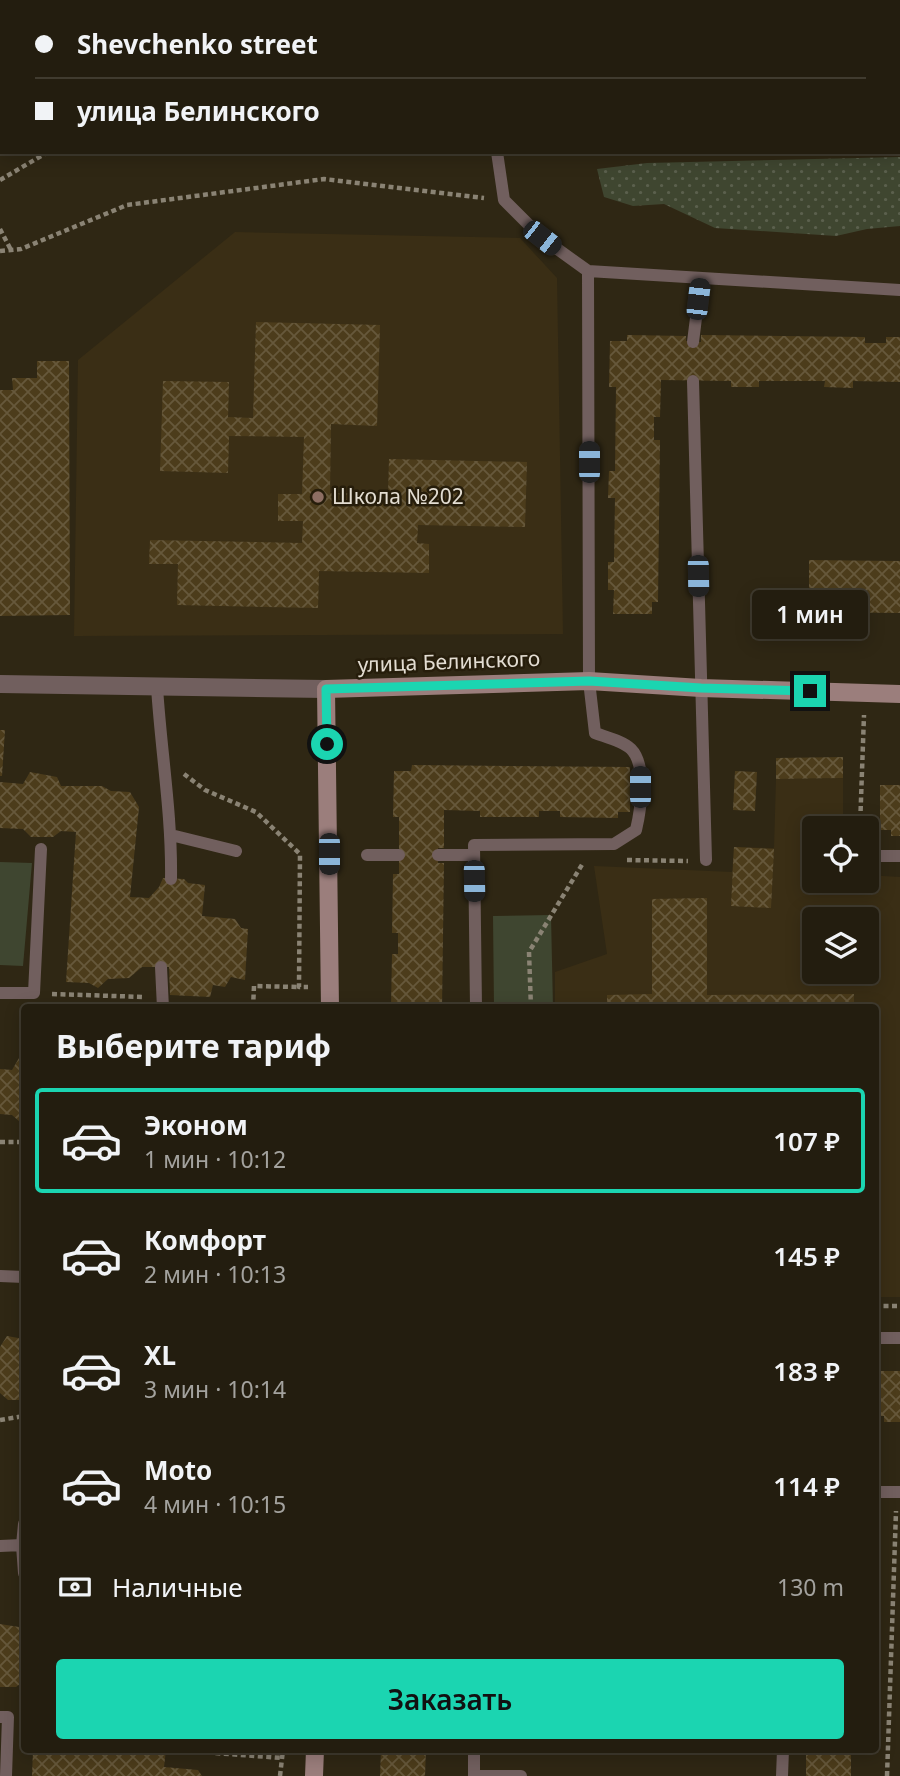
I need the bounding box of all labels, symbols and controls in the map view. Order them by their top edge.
text: Shevchenko street [77,26,318,62]
text: улица Белинского [77,93,320,129]
car [519,217,566,259]
car [686,277,711,321]
car [579,441,600,483]
place label: Школа №202 [332,482,464,510]
marker: Школа №202 [310,489,326,505]
car [688,555,709,597]
callout: 1 мин [752,590,868,638]
text: 1 мин [776,598,844,630]
street label: улица Белинского [357,644,541,678]
route end [794,675,826,707]
route start [311,728,343,760]
car [630,766,651,808]
map controls [802,816,879,984]
button: locate [802,816,879,893]
car [319,833,340,875]
car [464,860,485,902]
button: layers [802,907,879,984]
text: Выберите тариф [56,1024,331,1067]
text: Эконом [144,1107,248,1143]
icon: car [60,1109,123,1172]
text: 107 ₽ [773,1123,840,1159]
text: 1 мин · 10:12 [144,1143,286,1175]
text: Комфорт [144,1222,266,1258]
icon: car [60,1224,123,1287]
text: 145 ₽ [773,1238,840,1274]
text: 2 мин · 10:13 [144,1258,286,1290]
text: XL [144,1337,176,1373]
icon: car [60,1339,123,1402]
text: 183 ₽ [773,1353,840,1389]
text: 3 мин · 10:14 [144,1373,286,1405]
text: Moto [144,1452,212,1488]
icon: car [60,1454,123,1517]
text: 114 ₽ [773,1468,840,1504]
text: 4 мин · 10:15 [144,1488,286,1520]
icon: cash [56,1568,94,1606]
text: Наличные [112,1569,243,1605]
text: 130 m [777,1571,844,1603]
button: Заказать [56,1659,844,1739]

